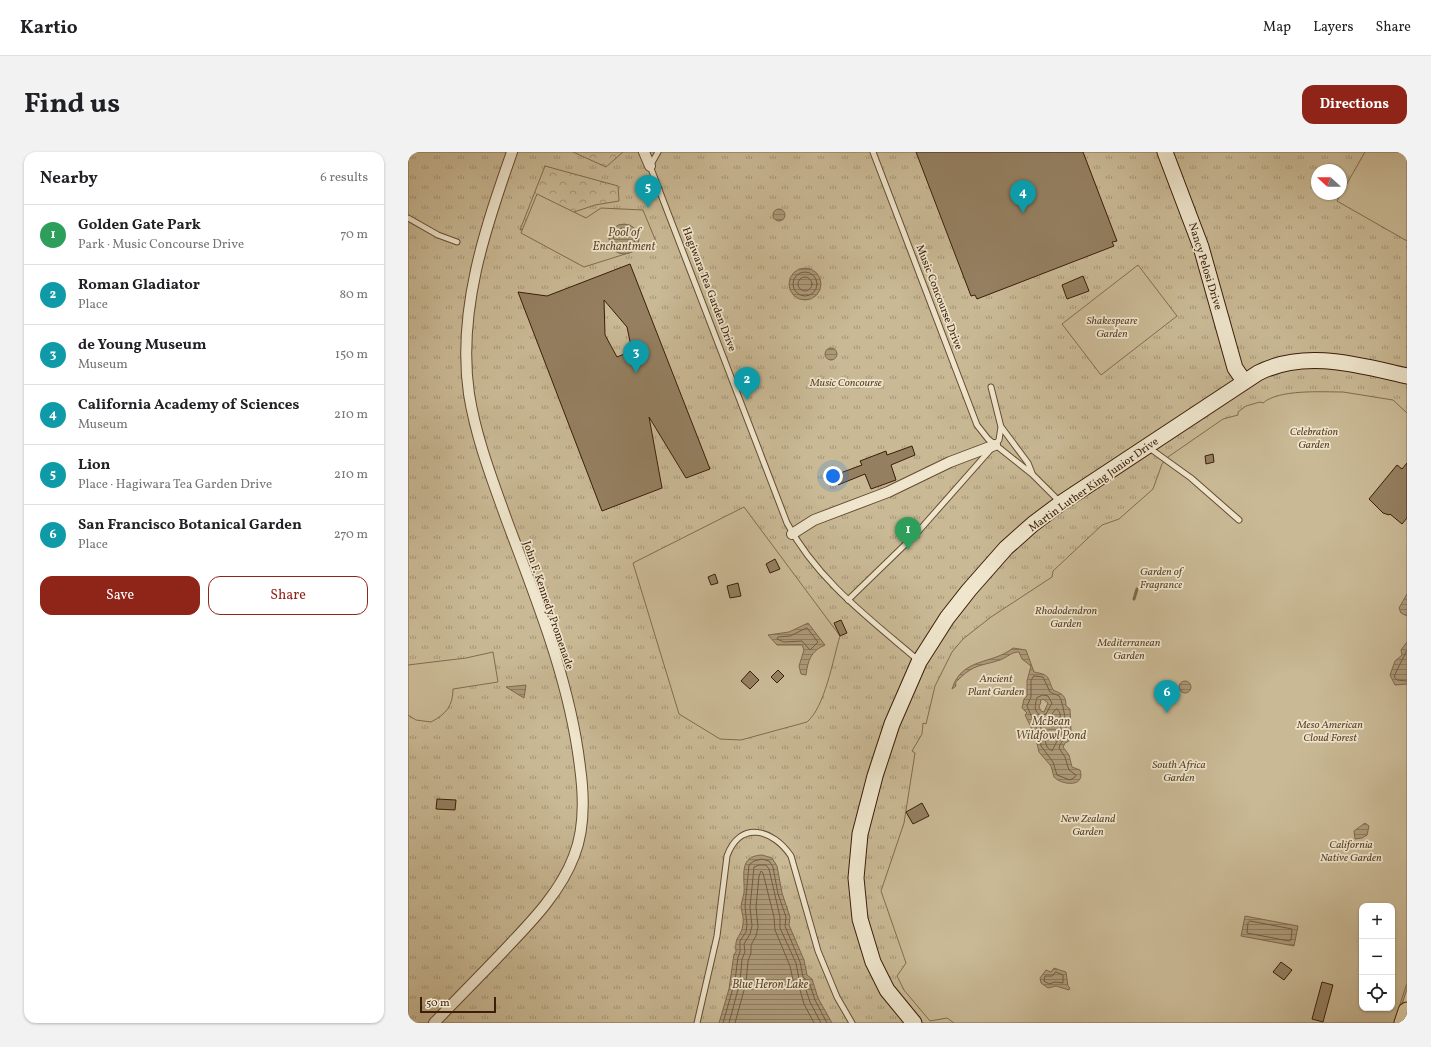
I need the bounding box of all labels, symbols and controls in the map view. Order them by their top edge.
text: Kartio [20,15,78,41]
text: Map [1263,18,1291,37]
text: Layers [1313,18,1353,37]
text: Share [1375,18,1411,37]
text: Find us [24,85,120,124]
button: Directions [1302,85,1407,124]
north arrow [1311,164,1347,200]
text: Nearby [40,167,98,190]
text: 6 results [320,169,368,187]
pin: 5 [635,175,661,208]
pin: 4 [1010,180,1036,213]
text: Golden Gate Park [78,215,201,236]
street label: Nancy Pelosi Drive [1184,221,1225,312]
water label: Pool of Enchantment [593,225,657,255]
street label: Hagiwara Tea Garden Drive [678,225,739,354]
text: 1 [50,226,56,244]
text: 70 m [340,226,368,244]
text: Park · Music Concourse Drive [78,236,244,254]
street label: Music Concourse Drive [912,243,966,352]
text: Roman Gladiator [78,275,200,296]
text: 2 [50,286,56,304]
text: 80 m [339,286,368,304]
text: Place [78,296,108,314]
park label: Shakespeare Garden [1086,314,1138,342]
text: de Young Museum [78,335,206,356]
pin: 3 [623,340,649,373]
text: 3 [50,346,56,364]
text: 150 m [335,346,368,364]
text: Museum [78,356,128,374]
pin: 2 [734,367,760,400]
park label: Music Concourse [809,376,882,391]
text: California Academy of Sciences [78,395,299,416]
text: 4 [49,406,57,424]
text: 210 m [334,406,368,424]
text: Museum [78,416,128,434]
park label: Celebration Garden [1290,425,1339,453]
street label: Martin Luther King Junior Drive [1026,435,1162,536]
text: Lion [78,455,110,476]
text: 5 [50,466,56,484]
text: 210 m [334,466,368,484]
your location [823,466,843,486]
text: Place · Hagiwara Tea Garden Drive [78,476,272,494]
text: San Francisco Botanical Garden [78,515,302,536]
pin: 1 [895,517,921,550]
text: 6 [49,526,57,544]
text: 270 m [334,526,368,544]
text: Place [78,536,108,554]
street label: John F. Kennedy Promenade [519,539,577,672]
park label: Garden of Fragrance [1140,565,1185,593]
button: Save [40,576,200,615]
button: Share [208,576,368,615]
park label: Rhododendron Garden [1035,604,1098,632]
park label: Mediterranean Garden [1097,636,1161,664]
park label: Ancient Plant Garden [967,672,1025,700]
pin: 6 [1154,680,1180,713]
water label: McBean Wildfowl Pond [1016,714,1086,744]
park label: Meso American Cloud Forest [1296,718,1363,746]
park label: South Africa Garden [1152,758,1206,786]
park label: New Zealand Garden [1061,812,1116,840]
park label: California Native Garden [1320,838,1382,866]
map controls [1359,903,1395,1011]
button: + [1359,903,1395,939]
button: − [1359,939,1395,975]
button: locate [1359,975,1395,1011]
water label: Blue Heron Lake [732,977,809,993]
scale bar [420,995,496,1014]
text: 50 m [426,996,450,1011]

